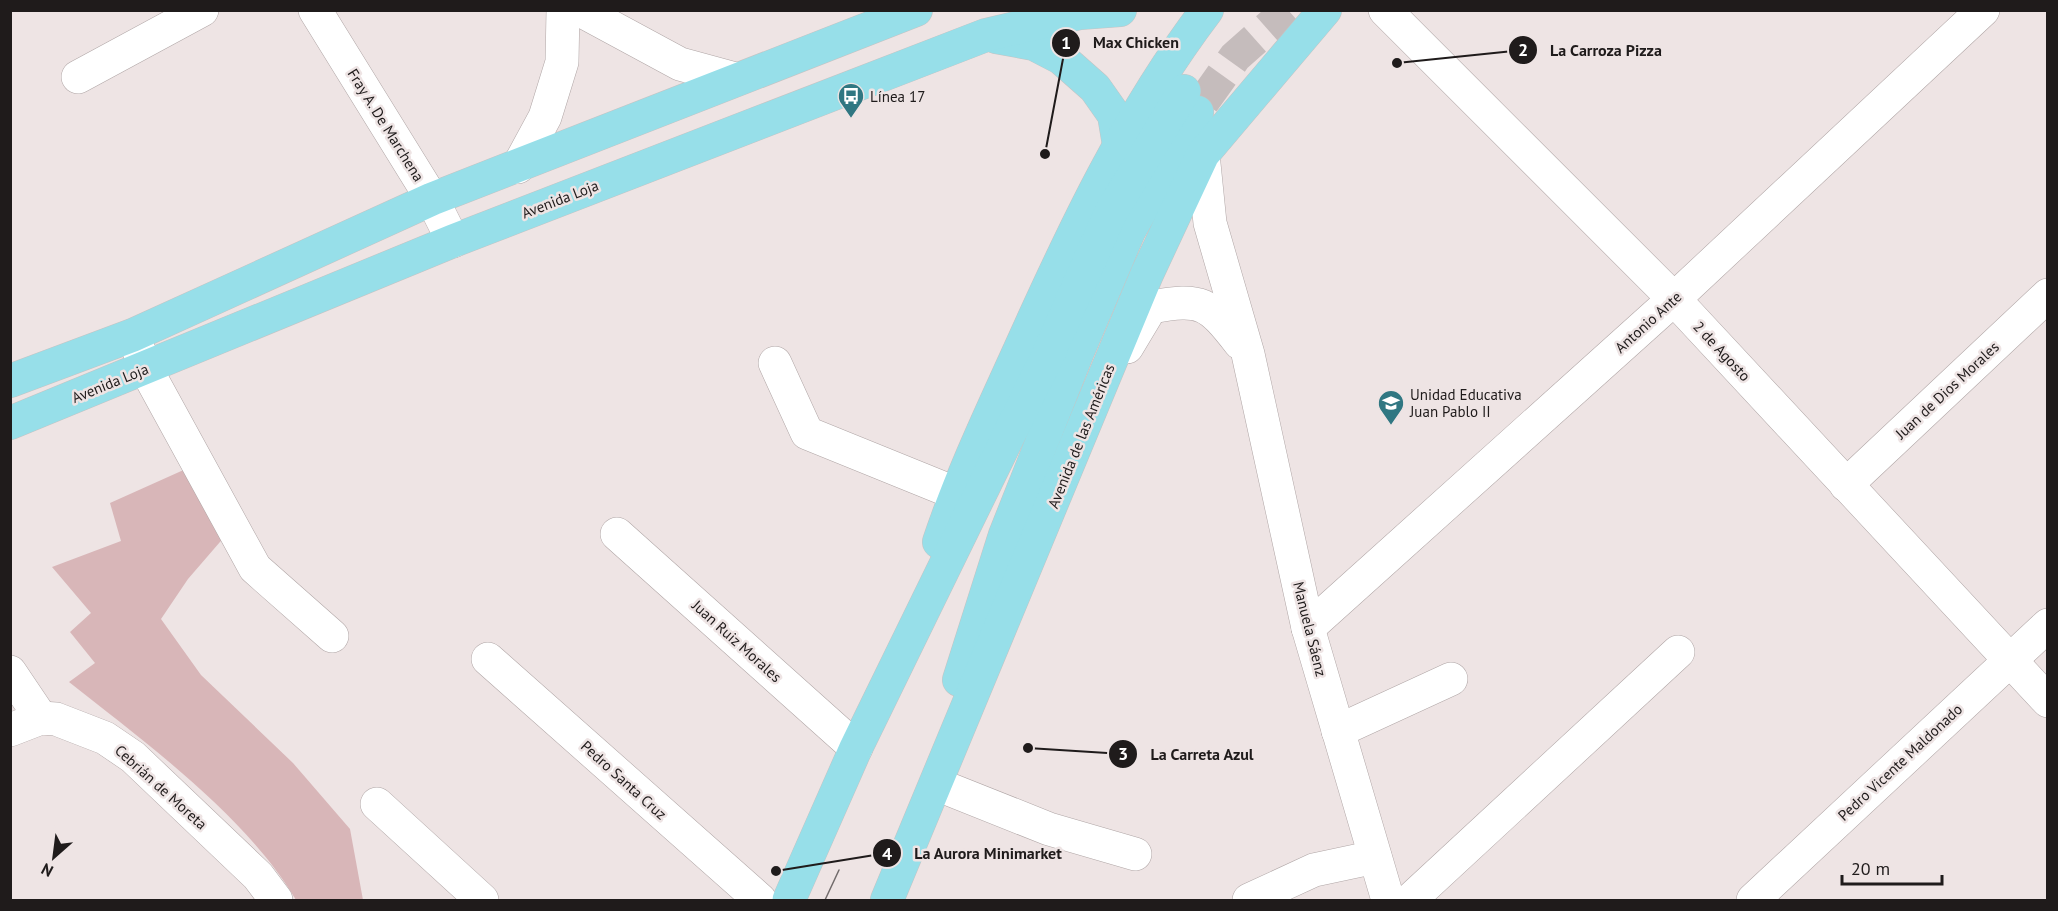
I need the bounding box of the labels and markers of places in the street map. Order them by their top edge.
callout: Max Chicken [1051,26,1192,60]
callout: La Carroza Pizza [1508,33,1674,67]
bus stop icon: Línea 17 [836,81,866,119]
place label: Línea 17 [870,87,925,106]
place label: Unidad Educativa Juan Pablo II [1409,385,1522,421]
school or university icon: Unidad Educativa Juan Pablo II [1376,388,1406,426]
callout: La Carreta Azul [1108,737,1266,771]
callout: La Aurora Minimarket [872,836,1074,870]

